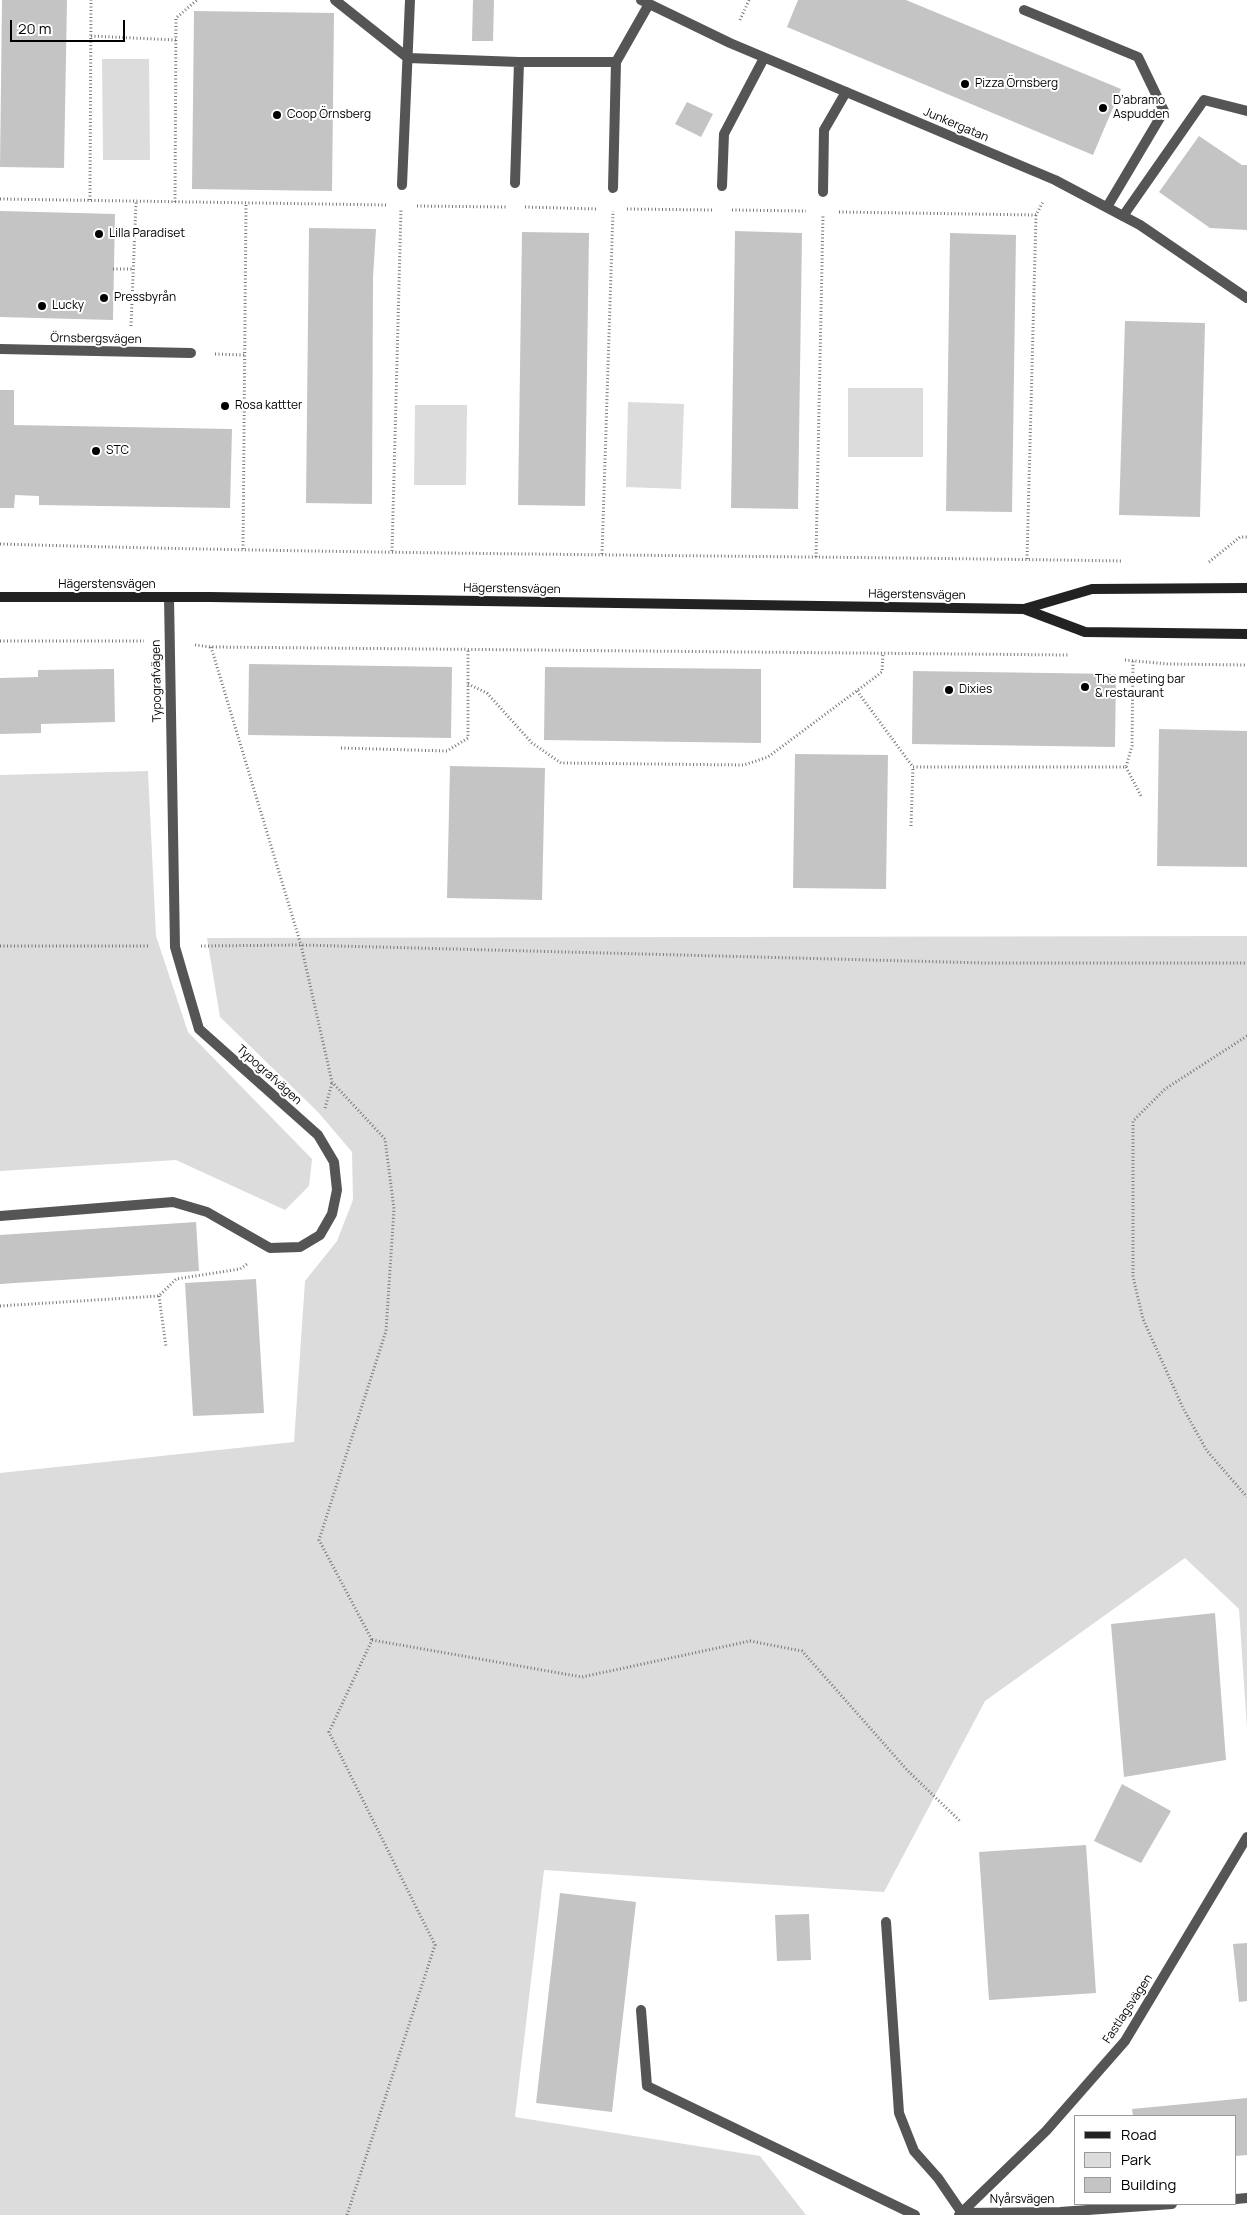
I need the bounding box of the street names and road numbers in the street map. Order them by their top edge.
street label: Junkergatan [921,105,991,145]
street label: Örnsbergsvägen [50,331,142,347]
street label: Hägerstensvägen [58,578,156,592]
street label: Hägerstensvägen [463,581,561,597]
street label: Hägerstensvägen [868,587,966,603]
street label: Typografvägen [149,640,165,722]
street label: Typografvägen [234,1042,304,1108]
street label: Fastlagsvägen [1100,1972,1156,2046]
street label: Nyårsvägen [990,2193,1054,2207]

